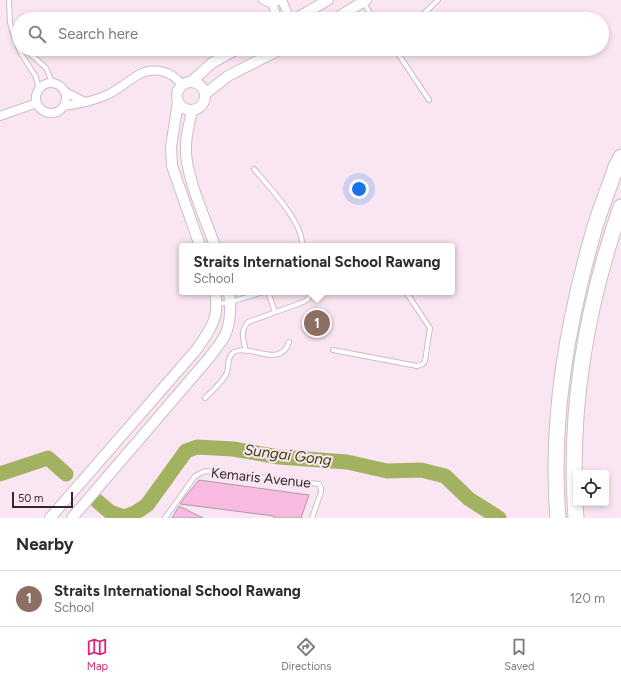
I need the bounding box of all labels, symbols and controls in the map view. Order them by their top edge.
search box [12,12,609,56]
icon: search [26,23,48,45]
text: Search here [58,25,138,43]
your location [349,179,369,199]
popup [179,243,455,295]
text: Straits International School Rawang [194,253,440,271]
text: School [194,271,234,286]
pin: 1 [304,308,330,338]
water label: Sungai Gong [243,441,333,469]
street label: Kemaris Avenue [210,464,312,492]
map controls [573,470,609,506]
button: locate [573,470,609,506]
scale bar [12,490,73,509]
text: 50 m [18,492,43,505]
text: Nearby [16,534,74,554]
text: Straits International School Rawang [54,582,301,600]
text: 1 [26,591,32,606]
text: 120 m [570,591,605,606]
text: School [54,600,94,615]
tab: Map [86,636,108,673]
tab: Directions [281,636,331,673]
tab: Saved [504,636,535,673]

